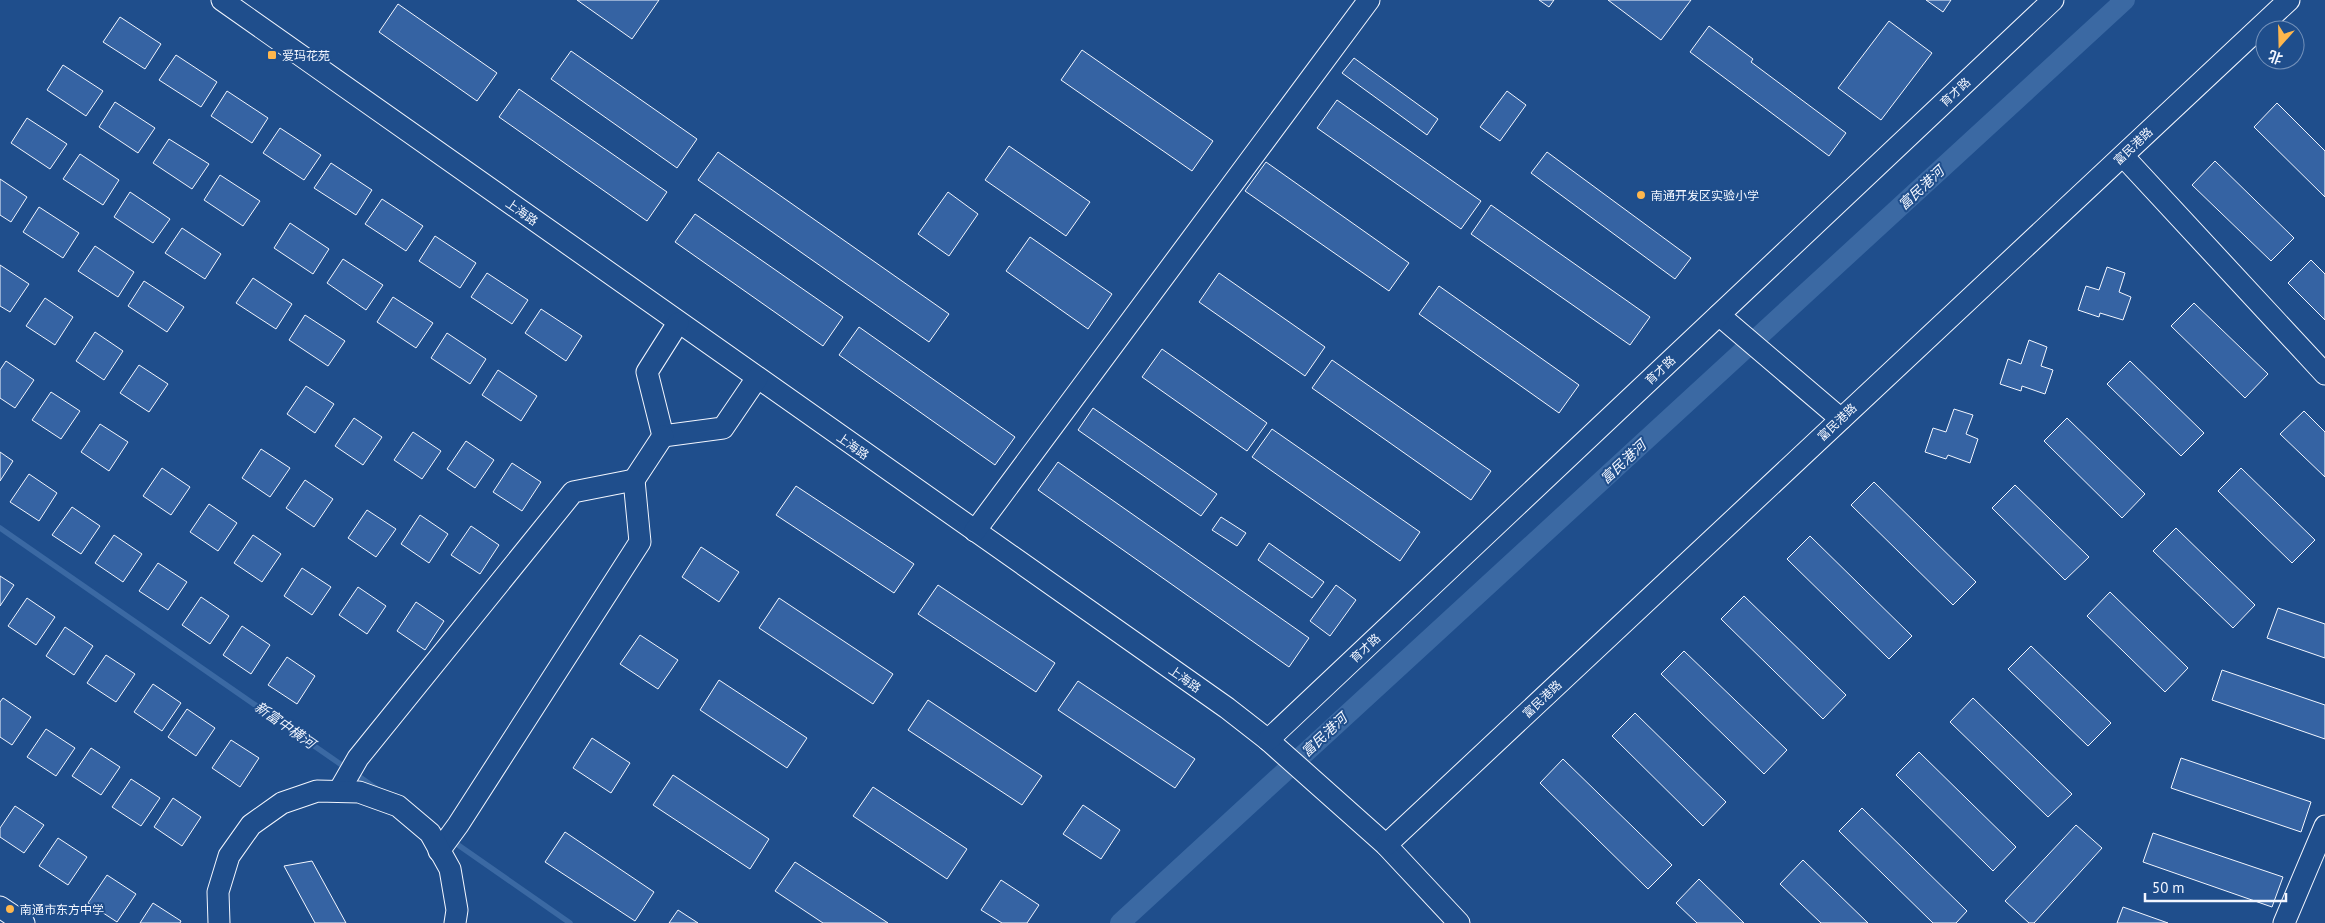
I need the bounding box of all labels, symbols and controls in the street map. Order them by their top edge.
north arrow [2255,20,2305,70]
text: 北 [2266,46,2285,68]
place label: 爱玛花苑 [282,48,330,63]
marker: 爱玛花苑 [266,49,278,61]
street label: 育才路 [1937,74,1973,110]
street label: 富民港路 [2110,124,2156,168]
water label: 富民港河 [1894,160,1950,214]
place label: 南通开发区实验小学 [1651,188,1759,203]
marker: 南通开发区实验小学 [1635,189,1647,201]
street label: 上海路 [503,196,541,228]
street label: 育才路 [1642,352,1678,388]
street label: 富民港路 [1814,400,1860,444]
street label: 上海路 [834,430,872,462]
water label: 富民港河 [1596,434,1652,488]
street label: 育才路 [1347,630,1383,666]
street label: 上海路 [1166,663,1204,695]
street label: 富民港路 [1519,677,1565,721]
water label: 新富中横河 [251,698,321,754]
water label: 富民港河 [1297,707,1353,761]
scale bar [2145,870,2286,902]
text: 50 m [2152,878,2185,897]
place label: 南通市东方中学 [20,902,104,917]
marker: 南通市东方中学 [4,903,16,915]

